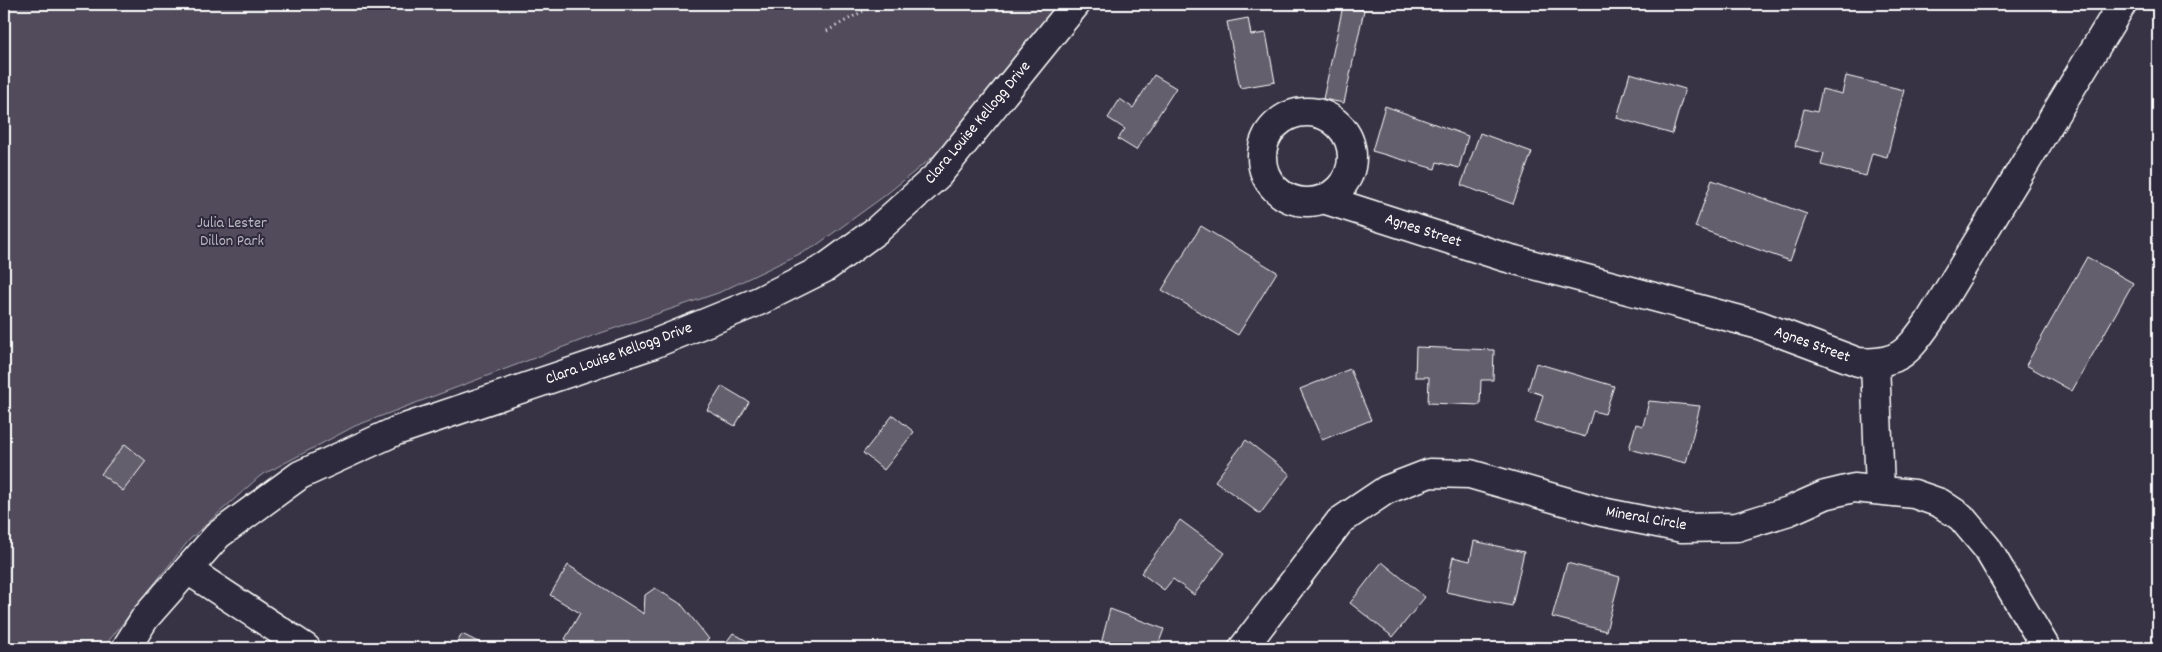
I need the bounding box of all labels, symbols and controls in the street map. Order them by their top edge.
street label: Clara Louise Kellogg Drive [919,56,1037,190]
street label: Agnes Street [1382,208,1464,254]
park label: Julia Lester Dillon Park [197,212,267,253]
street label: Clara Louise Kellogg Drive [542,317,696,391]
street label: Agnes Street [1771,321,1853,369]
street label: Mineral Circle [1604,501,1688,537]

